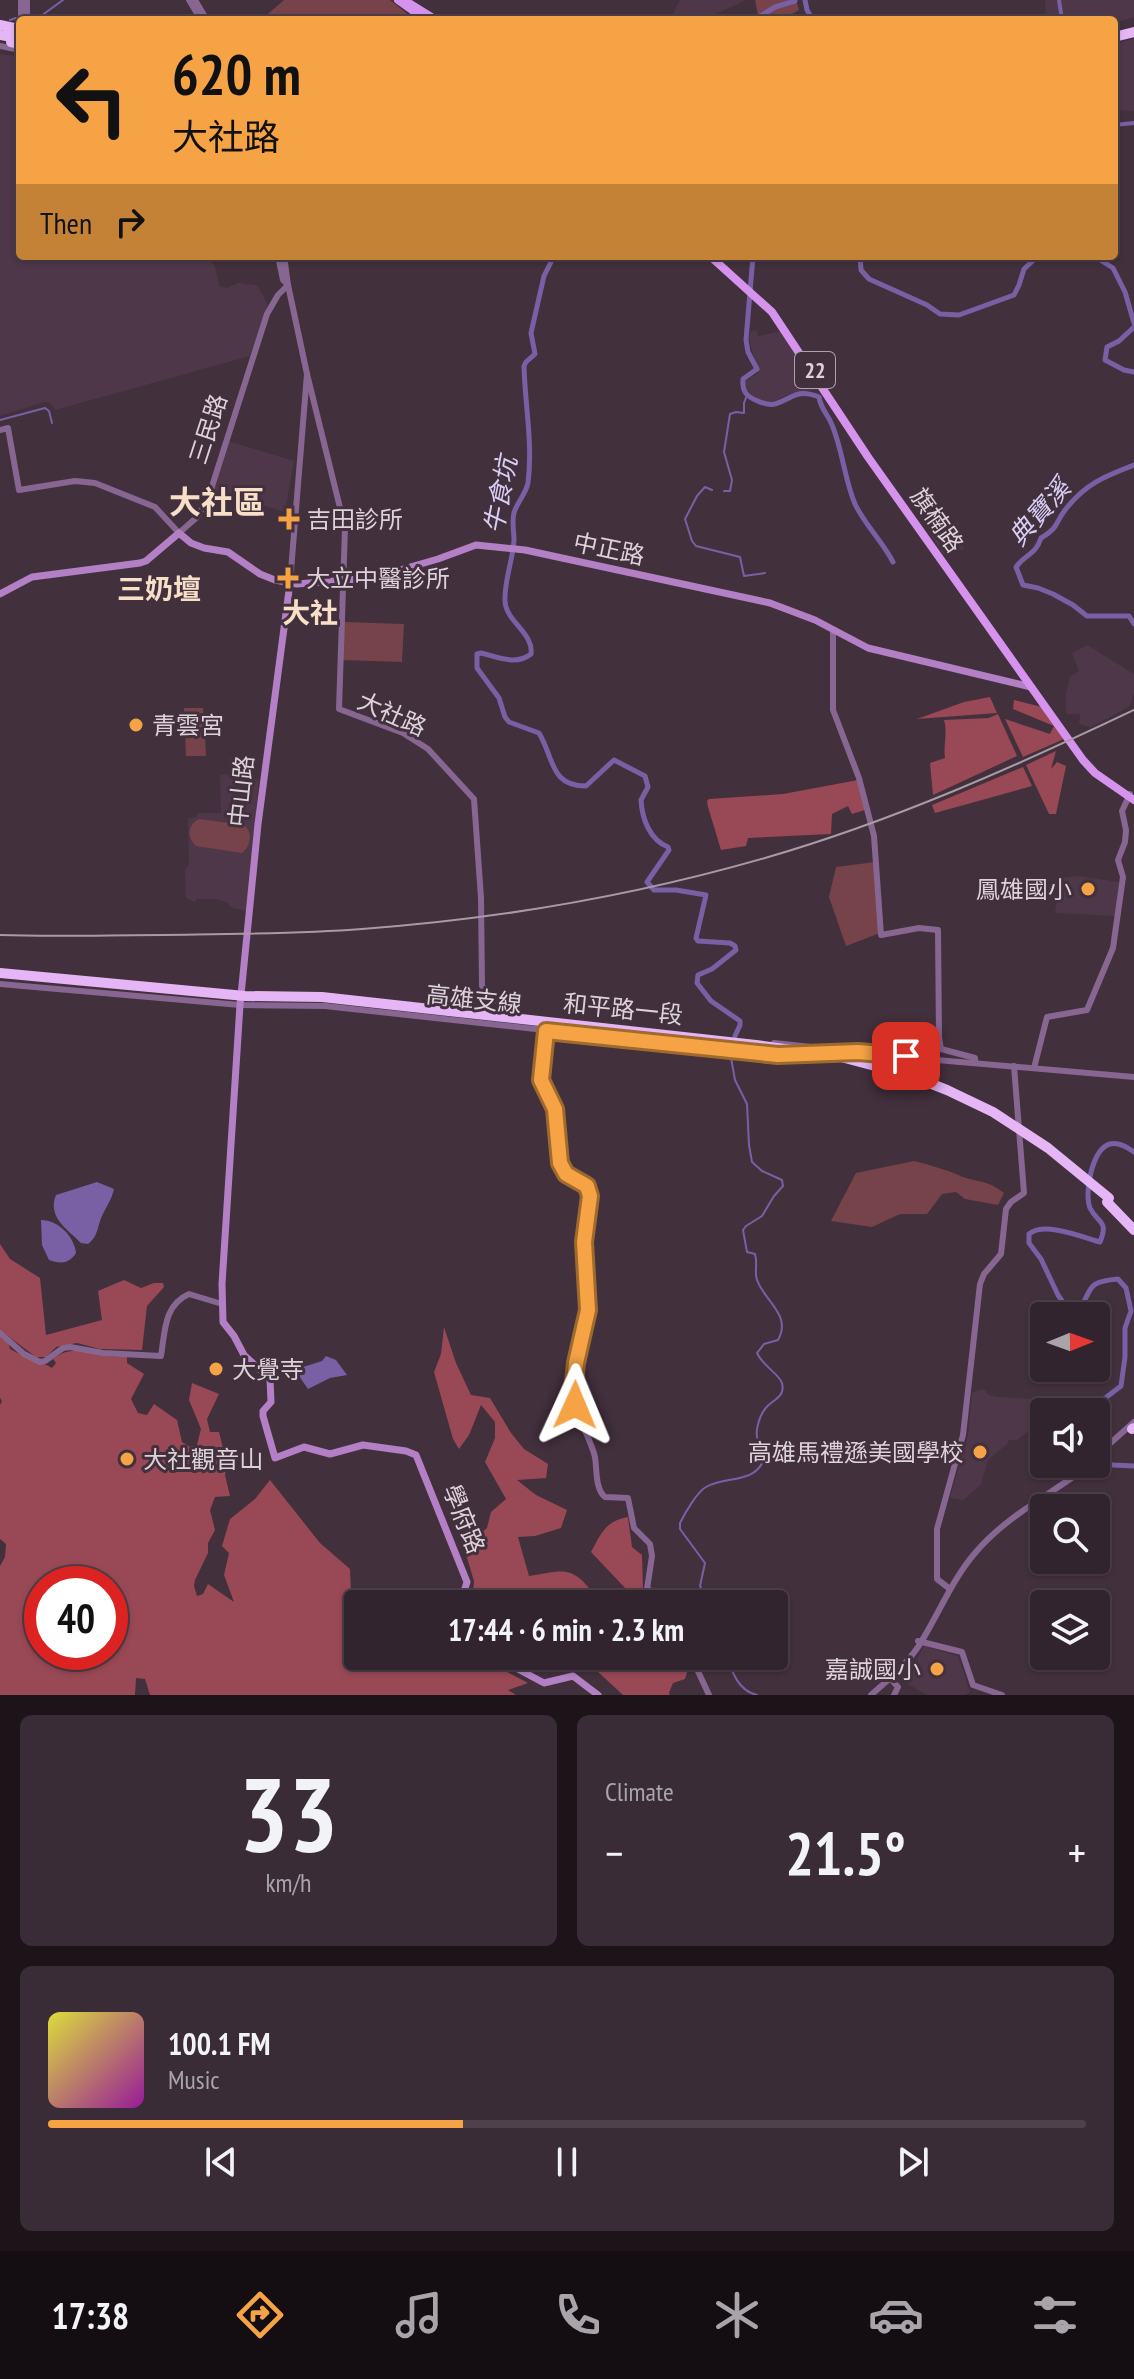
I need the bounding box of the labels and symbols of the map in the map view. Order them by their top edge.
road number: 22 [795,352,835,388]
street label: 三民路 [182,390,234,468]
water label: 牛食坑 [476,450,524,536]
water label: 典寶溪 [1001,469,1080,552]
district label: 大社區 [169,481,265,523]
street label: 旗楠路 [904,482,970,558]
place label: 吉田診所 [307,504,403,535]
marker: 吉田診所 [278,508,300,530]
street label: 中正路 [571,526,647,572]
place label: 大立中醫診所 [306,563,450,594]
marker: 大立中醫診所 [277,567,299,589]
district label: 三奶壇 [117,570,201,607]
district label: 大社 [282,594,338,631]
street label: 大社路 [353,685,431,743]
place label: 青雲宮 [152,710,224,741]
marker: 青雲宮 [127,716,145,734]
street label: 中山路 [222,754,260,828]
place label: 鳳雄國小 [976,874,1072,905]
marker: 鳳雄國小 [1079,880,1097,898]
street label: 高雄支線 [425,979,523,1019]
street label: 和平路一段 [562,987,684,1031]
pin [872,1022,940,1090]
north arrow [1030,1302,1110,1382]
place label: 大覺寺 [232,1354,304,1385]
marker: 大覺寺 [207,1360,225,1378]
position arrow [533,1363,617,1447]
place label: 高雄馬禮遜美國學校 [748,1437,964,1468]
marker: 高雄馬禮遜美國學校 [971,1443,989,1461]
place label: 大社觀音山 [143,1444,263,1475]
marker: 大社觀音山 [118,1450,136,1468]
street label: 學府路 [436,1480,492,1558]
speed limit sign: 40 [24,1566,128,1670]
place label: 嘉誠國小 [825,1654,921,1685]
marker: 嘉誠國小 [928,1660,946,1678]

